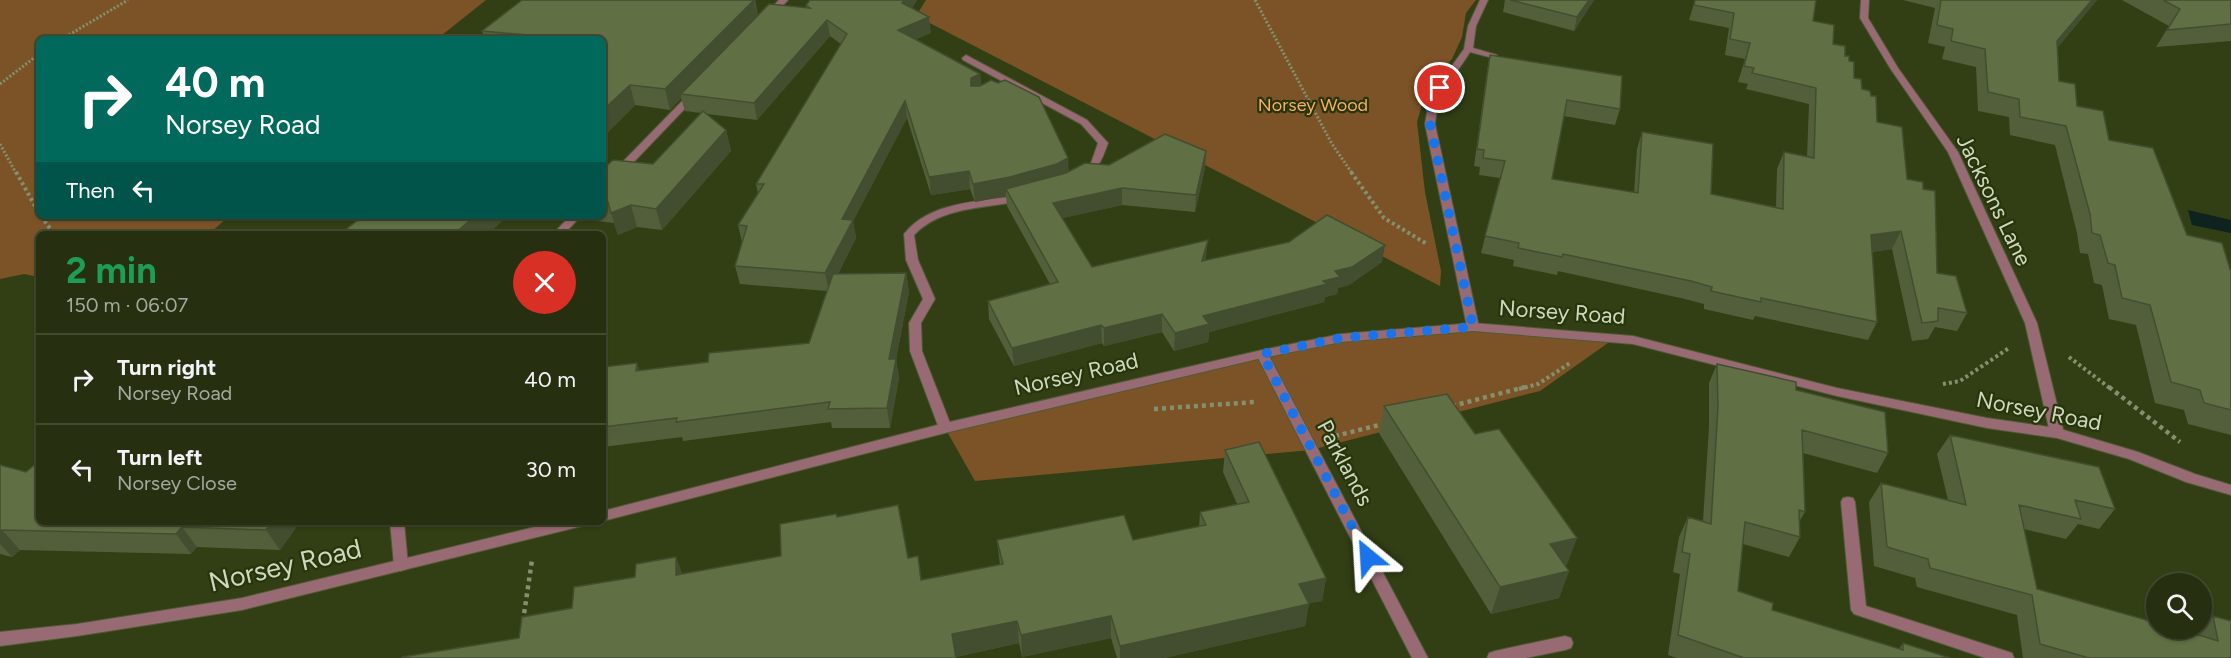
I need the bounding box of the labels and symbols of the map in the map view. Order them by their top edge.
pin [1414,62,1465,113]
park label: Norsey Wood [1258,94,1368,116]
street label: Jacksons Lane [1951,130,2037,270]
street label: Norsey Road [1498,294,1626,330]
street label: Norsey Road [1011,347,1141,401]
street label: Norsey Road [1974,386,2104,436]
street label: Parklands [1311,415,1379,511]
position arrow [1336,525,1400,589]
street label: Norsey Road [205,531,365,599]

